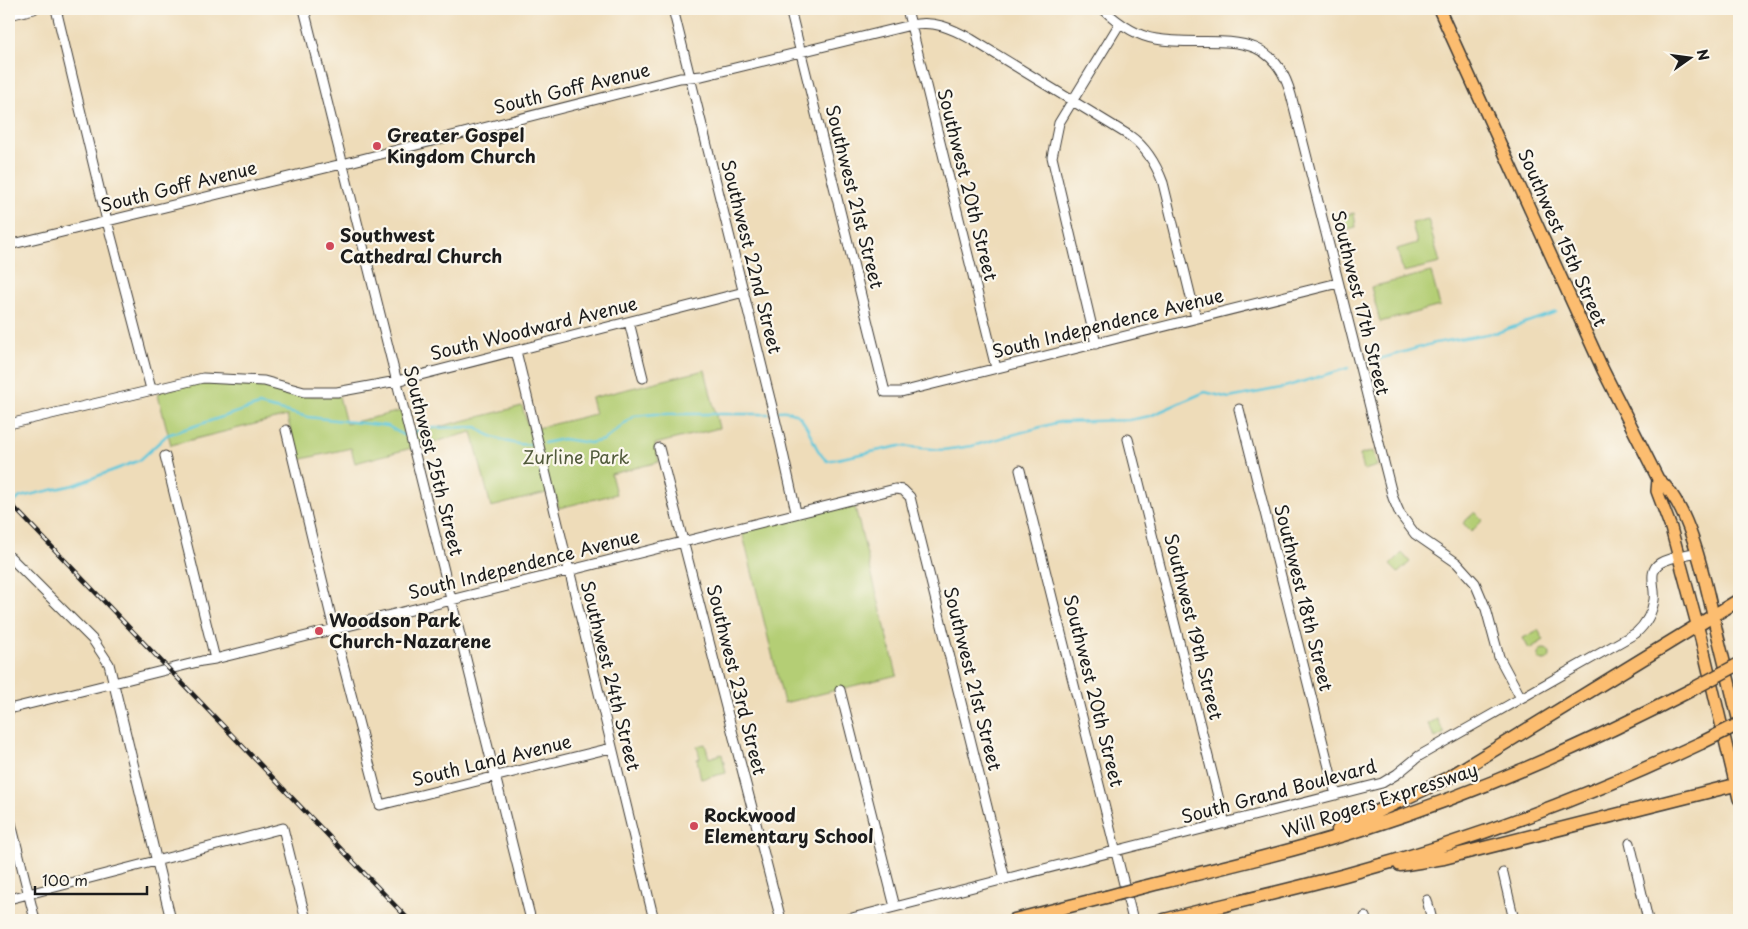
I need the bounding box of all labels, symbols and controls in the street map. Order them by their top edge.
north arrow [1666,32,1716,82]
text: N [1692,47,1715,63]
street label: South Goff Avenue [491,55,653,120]
street label: Southwest 20th Street [932,86,1005,284]
street label: Southwest 21st Street [820,102,891,291]
place label: Greater Gospel Kingdom Church [387,121,536,169]
marker: Greater Gospel Kingdom Church [371,140,383,152]
street label: Southwest 15th Street [1512,144,1615,331]
street label: South Goff Avenue [98,153,260,218]
street label: Southwest 22nd Street [715,157,790,356]
street label: Southwest 17th Street [1325,207,1397,398]
place label: Southwest Cathedral Church [340,221,502,269]
marker: Southwest Cathedral Church [324,240,336,252]
street label: South Independence Avenue [989,281,1226,364]
street label: South Woodward Avenue [427,289,640,366]
street label: Southwest 25th Street [398,363,471,559]
park label: Zurline Park [523,443,629,470]
street label: Southwest 18th Street [1268,501,1341,694]
street label: South Independence Avenue [405,522,642,605]
street label: Southwest 19th Street [1158,531,1231,723]
street label: Southwest 24th Street [575,578,648,773]
street label: Southwest 23rd Street [701,581,774,778]
street label: Southwest 21st Street [938,584,1009,773]
street label: Southwest 20th Street [1058,592,1131,790]
place label: Woodson Park Church-Nazarene [329,606,491,654]
marker: Woodson Park Church-Nazarene [313,625,325,637]
street label: South Land Avenue [409,727,574,792]
street label: South Grand Boulevard [1178,751,1379,830]
street label: Will Rogers Expressway [1278,755,1481,844]
place label: Rockwood Elementary School [704,801,874,849]
marker: Rockwood Elementary School [688,820,700,832]
scale bar [35,864,148,896]
text: 100 m [42,868,88,891]

